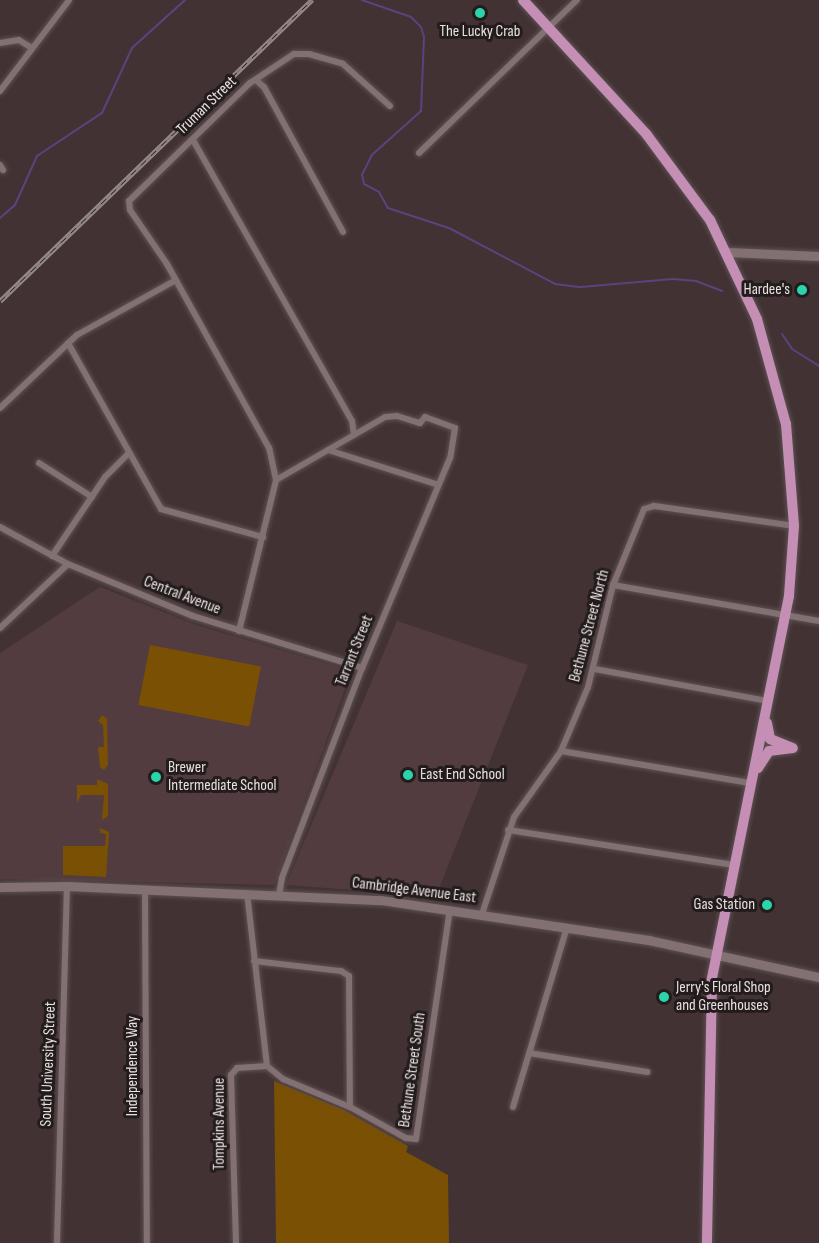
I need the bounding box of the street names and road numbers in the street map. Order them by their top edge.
street label: Truman Street [173,73,241,139]
street label: Bethune Street North [566,568,614,684]
street label: Central Avenue [141,573,223,619]
street label: Tarrant Street [332,613,378,689]
street label: Cambridge Avenue East [351,874,477,908]
street label: South University Street [37,1001,61,1127]
street label: Bethune Street South [395,1011,431,1129]
street label: Independence Way [123,1016,143,1116]
street label: Tompkins Avenue [210,1078,230,1170]

